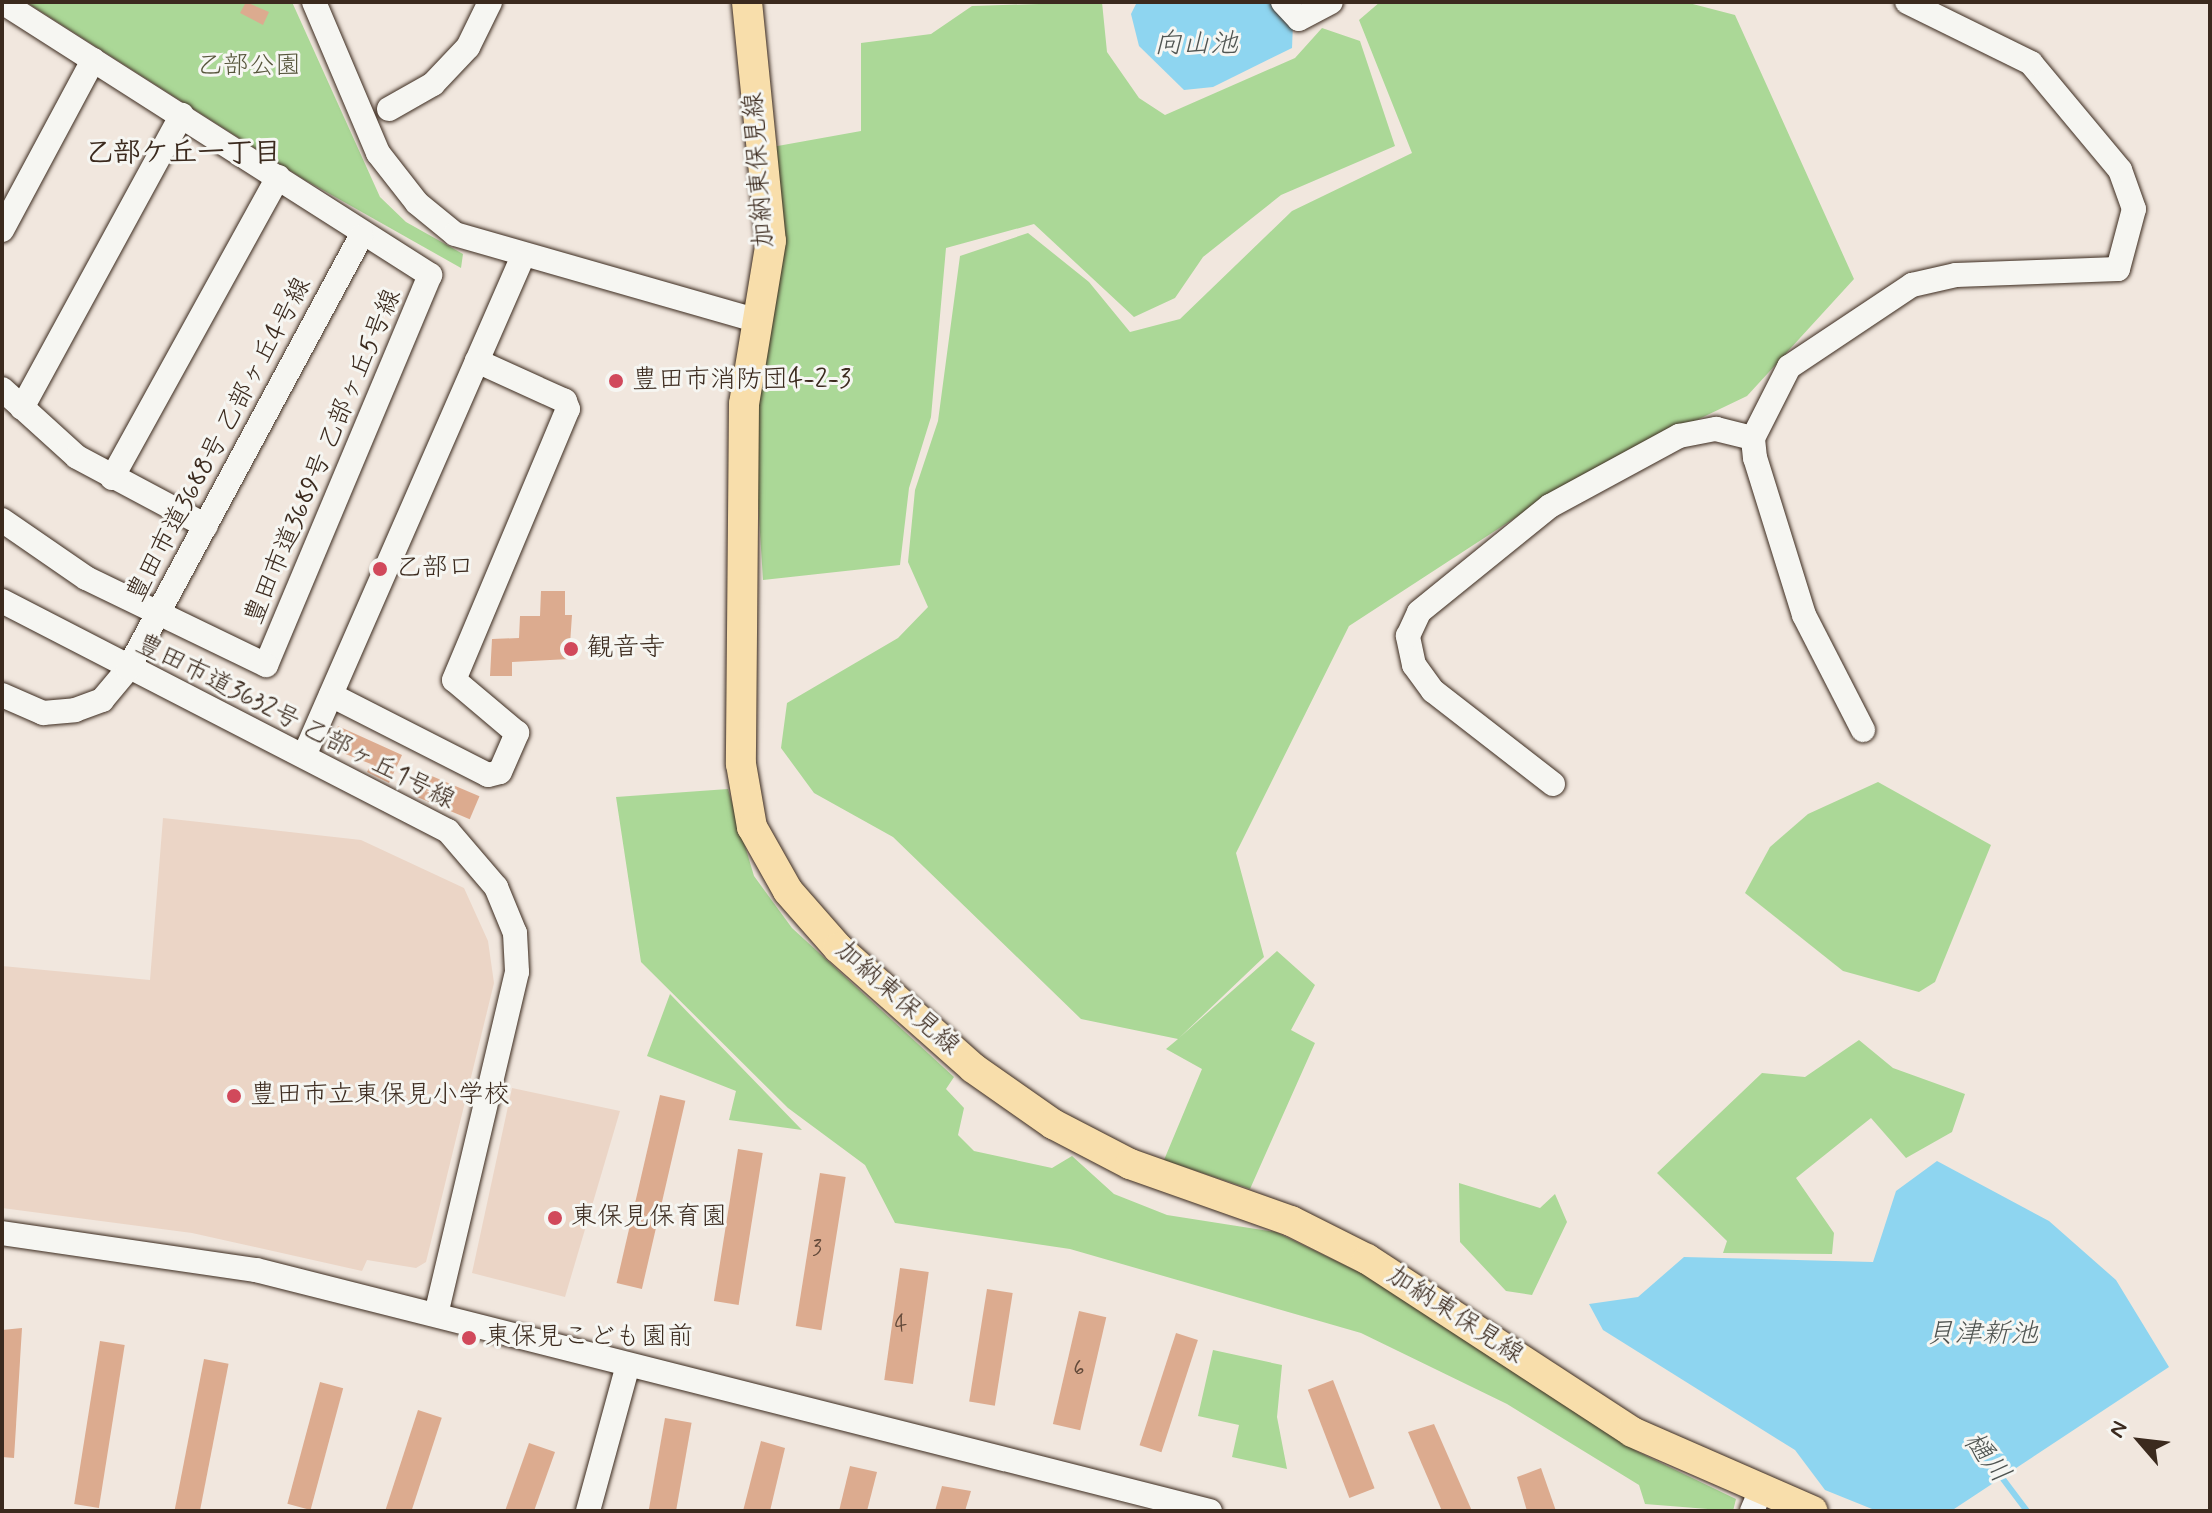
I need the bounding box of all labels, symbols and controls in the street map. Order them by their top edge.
water label: 向山池 [1154,28,1238,62]
park label: 乙部公園 [197,51,301,83]
street label: 加納東保見線 [739,91,781,249]
district label: 乙部ケ丘一丁目 [85,137,281,171]
street label: 豊田市道3688号 乙部ヶ丘4号線 [121,272,319,608]
street label: 豊田市道3689号 乙部ヶ丘5号線 [239,284,409,630]
place label: 豊田市消防団4-2-3 [632,365,851,397]
marker: 豊田市消防団4-2-3 [607,372,625,390]
place label: 乙部口 [396,553,474,585]
marker: 乙部口 [371,560,389,578]
street label: 豊田市道3632号 乙部ヶ丘1号線 [130,629,460,817]
place label: 観音寺 [587,633,665,665]
marker: 観音寺 [562,640,580,658]
street label: 加納東保見線 [829,935,965,1063]
place label: 豊田市立東保見小学校 [250,1080,510,1112]
marker: 豊田市立東保見小学校 [225,1087,243,1105]
place label: 東保見保育園 [571,1202,727,1234]
marker: 東保見保育園 [546,1209,564,1227]
house number: 3 [812,1237,822,1263]
street label: 加納東保見線 [1381,1260,1529,1372]
house number: 4 [895,1312,907,1338]
water label: 貝津新池 [1926,1318,2038,1352]
place label: 東保見こども園前 [485,1322,693,1354]
marker: 東保見こども園前 [460,1329,478,1347]
house number: 6 [1073,1357,1085,1383]
north arrow [2100,1401,2180,1481]
text: N [2103,1417,2135,1443]
water label: 樋川 [1956,1426,2016,1490]

